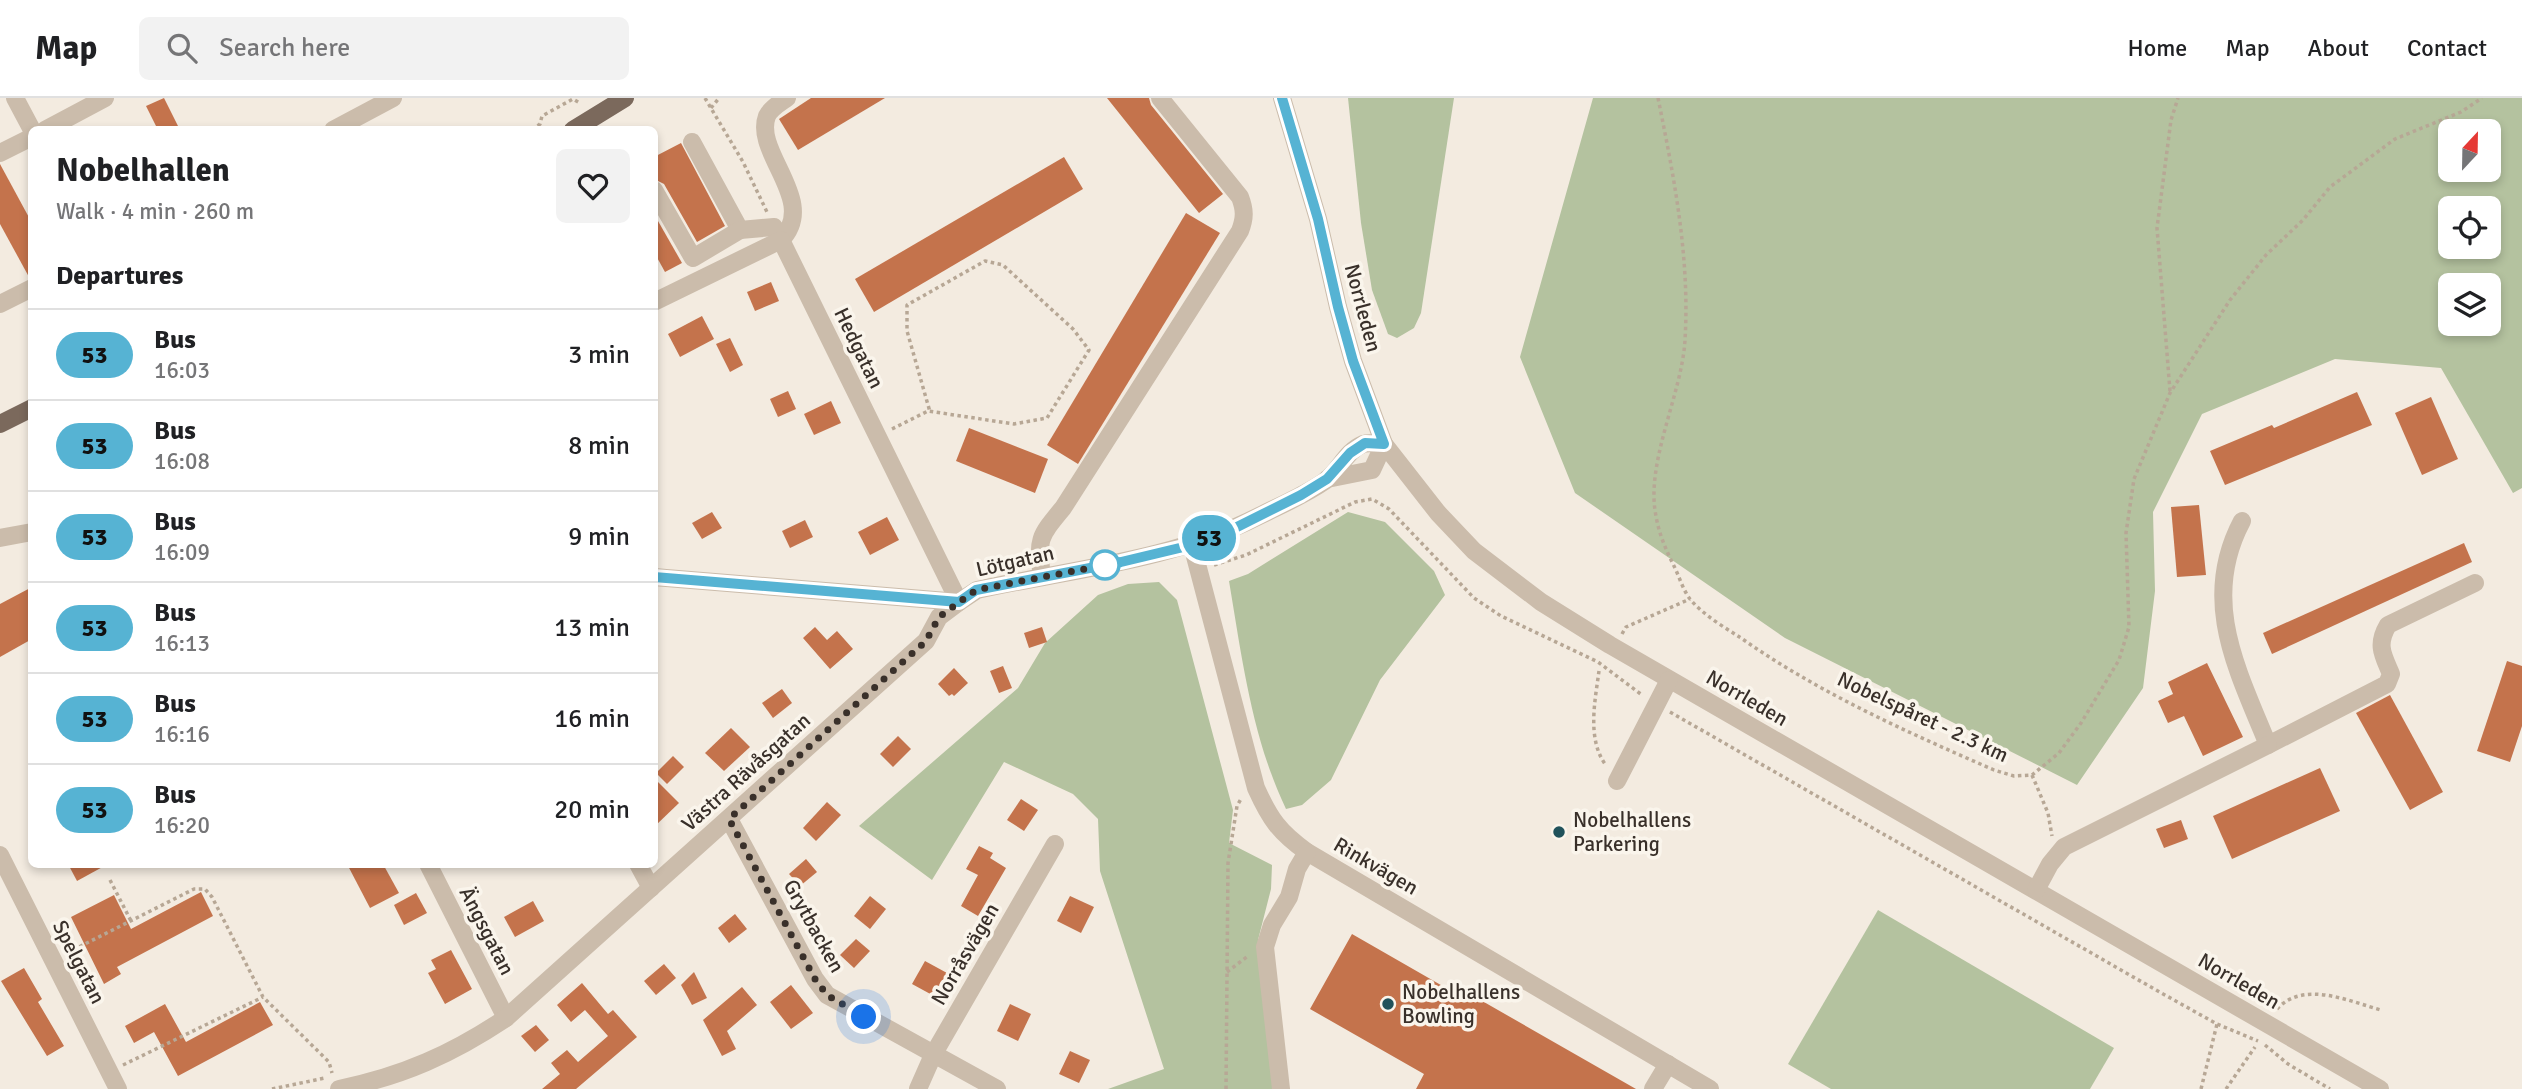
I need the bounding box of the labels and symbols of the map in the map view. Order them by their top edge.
north arrow [2438,119,2501,182]
street label: Norrleden [1339,261,1387,355]
street label: Hedgatan [828,303,890,393]
line badge: 53 [1178,515,1240,561]
street label: Lötgatan [973,539,1057,583]
unlabelled marker [1090,550,1120,580]
street label: Norrleden [1701,664,1793,732]
street label: Nobelspåret - 2.3 km [1833,666,2013,768]
street label: Västra Rävåsgatan [676,707,816,837]
place label: Nobelhallens Parkering [1573,807,1691,857]
marker: Nobelhallens Parkering [1551,824,1567,840]
street label: Rinkvägen [1329,831,1423,901]
street label: Grytbacken [778,875,850,977]
street label: Ängsgatan [454,883,520,979]
street label: Norråsvägen [925,898,1005,1010]
street label: Spelgatan [47,916,111,1008]
street label: Norrleden [2193,947,2285,1015]
place label: Nobelhallens Bowling [1402,979,1520,1029]
marker: Nobelhallens Bowling [1380,996,1396,1012]
your location [846,999,881,1034]

